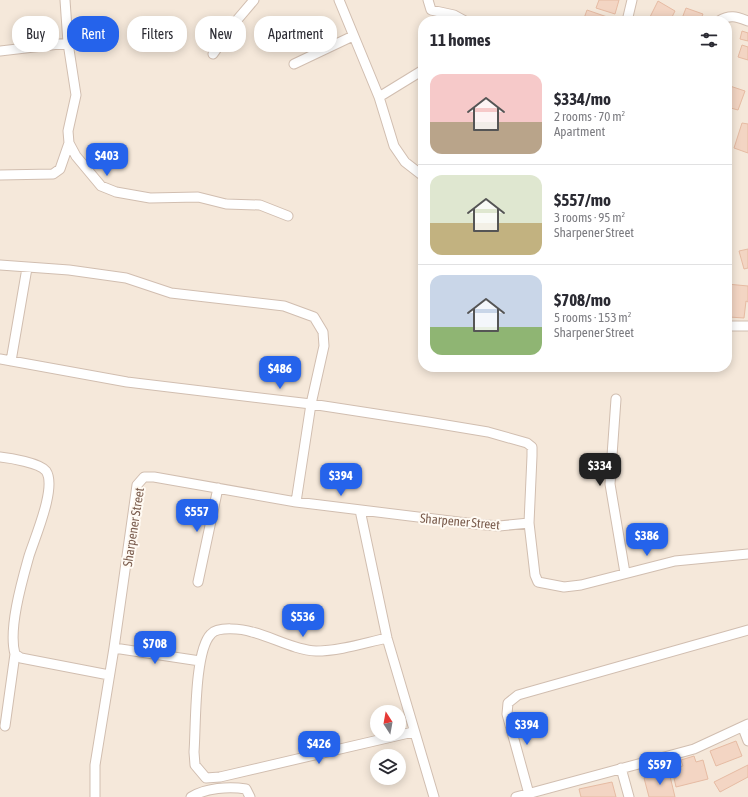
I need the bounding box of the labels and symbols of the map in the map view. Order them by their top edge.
pin: $403 [83,143,131,177]
pin: $486 [256,356,304,390]
pin: $334 [576,453,624,487]
pin: $394 [317,463,365,497]
street label: Sharpener Street [120,486,147,568]
pin: $557 [173,499,221,533]
street label: Sharpener Street [419,511,501,532]
pin: $386 [623,523,671,557]
pin: $536 [279,604,327,638]
pin: $708 [131,631,179,665]
north arrow [370,705,406,741]
pin: $394 [503,712,551,746]
pin: $426 [295,731,343,765]
pin: $597 [636,752,684,786]

